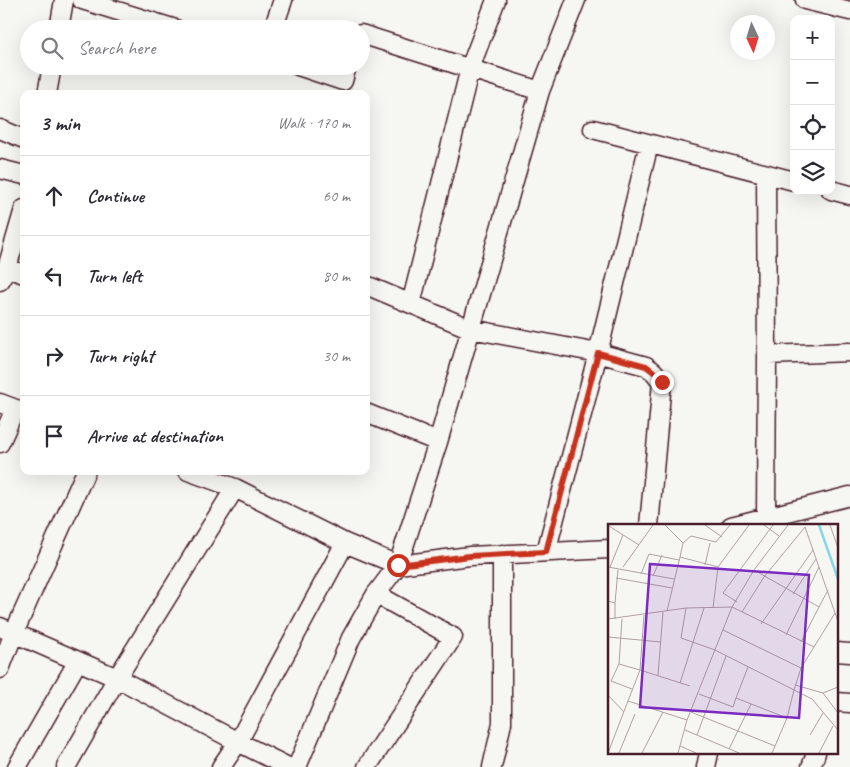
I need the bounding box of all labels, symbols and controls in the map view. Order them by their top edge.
north arrow [730,15,775,60]
map controls [790,15,835,195]
button: + [790,15,835,60]
search box [20,20,370,75]
icon: search [38,34,66,62]
text: Search here [78,36,155,60]
button: − [790,60,835,105]
button: locate [790,105,835,150]
text: 3 min [40,110,80,136]
text: Walk · 170 m [278,113,350,133]
button: layers [790,150,835,195]
icon: ahead [40,182,68,210]
text: Continue [87,184,144,208]
text: 60 m [323,186,350,206]
icon: left [40,262,68,290]
text: Turn left [87,264,142,288]
text: 80 m [323,266,350,286]
icon: right [40,342,68,370]
text: Turn right [87,344,154,368]
text: 30 m [323,346,350,366]
route end [651,371,674,394]
icon: arrive [40,422,68,450]
text: Arrive at destination [87,424,223,448]
inset map [608,524,838,754]
route start [387,554,410,577]

